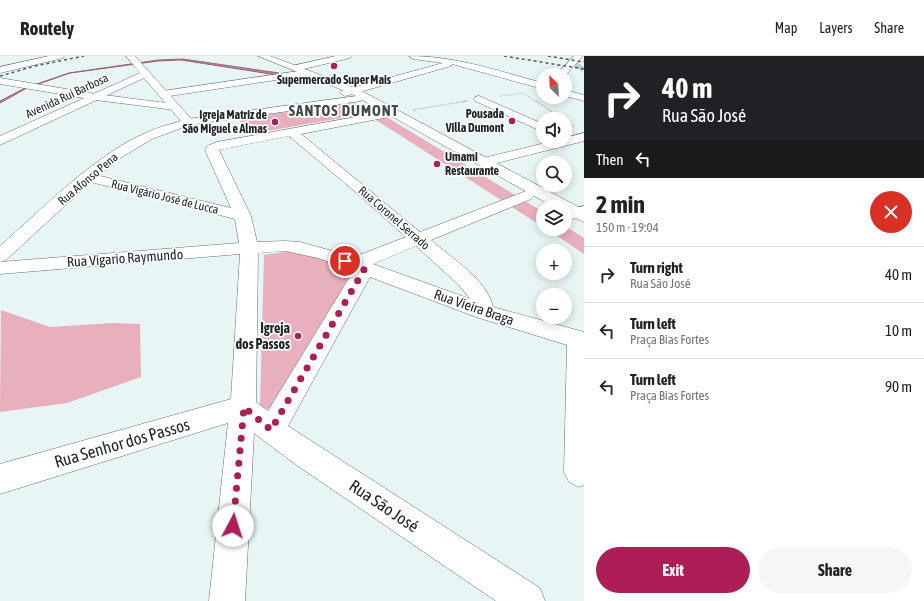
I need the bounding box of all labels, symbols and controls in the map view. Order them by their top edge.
text: Routely [20,17,74,39]
text: Map [775,20,797,36]
text: Layers [819,20,852,36]
text: Share [874,20,904,36]
marker: Supermercado Super Mais [329,61,339,71]
north arrow [536,68,572,104]
map controls [536,68,572,324]
street label: Avenida Rui Barbosa [23,71,111,121]
icon: right [596,72,648,124]
text: 40 m [662,72,712,104]
place label: Supermercado Super Mais [277,73,392,87]
district label: SANTOS DUMONT [289,102,399,119]
text: Rua São José [662,105,746,126]
place label: Pousada Villa Dumont [445,107,505,135]
place label: Igreja Matriz de São Miguel e Almas [182,108,268,136]
button: sound [536,112,572,148]
marker: Pousada Villa Dumont [507,116,517,126]
marker: Igreja Matriz de São Miguel e Almas [270,117,280,127]
icon: left [632,148,654,170]
street label: Rua Afonso Pena [55,150,121,208]
place label: Umami Restaurante [445,150,500,178]
text: Then [596,151,624,168]
button: search [536,156,572,192]
marker: Umami Restaurante [432,159,442,169]
street label: Rua Vigário José de Lucca [110,177,220,217]
street label: Rua Coronel Serrado [356,183,433,253]
text: 2 min [596,191,645,218]
button: close [870,191,912,233]
button: layers [536,200,572,236]
text: 150 m · 19:04 [596,220,659,235]
pin [328,244,362,278]
button: + [536,244,572,280]
street label: Rua Vigario Raymundo [66,246,184,270]
icon: arrive [334,250,356,272]
text: Turn right [630,259,683,276]
icon: right [596,264,618,286]
text: 40 m [885,266,912,283]
text: Rua São José [630,276,691,291]
street label: Rua Vieira Braga [432,286,516,328]
button: − [536,288,572,324]
text: Turn left [630,315,676,332]
place label: Igreja dos Passos [235,320,290,352]
icon: left [596,320,618,342]
text: 10 m [885,322,912,339]
marker: Igreja dos Passos [293,331,303,341]
text: Praça Bias Fortes [630,332,709,347]
text: Turn left [630,371,676,388]
icon: left [596,376,618,398]
text: 90 m [885,378,912,395]
text: Praça Bias Fortes [630,388,709,403]
street label: Rua Senhor dos Passos [52,414,192,472]
street label: Rua São José [345,475,423,537]
position arrow [212,505,254,547]
button: Exit [596,547,750,593]
button: Share [758,547,912,593]

